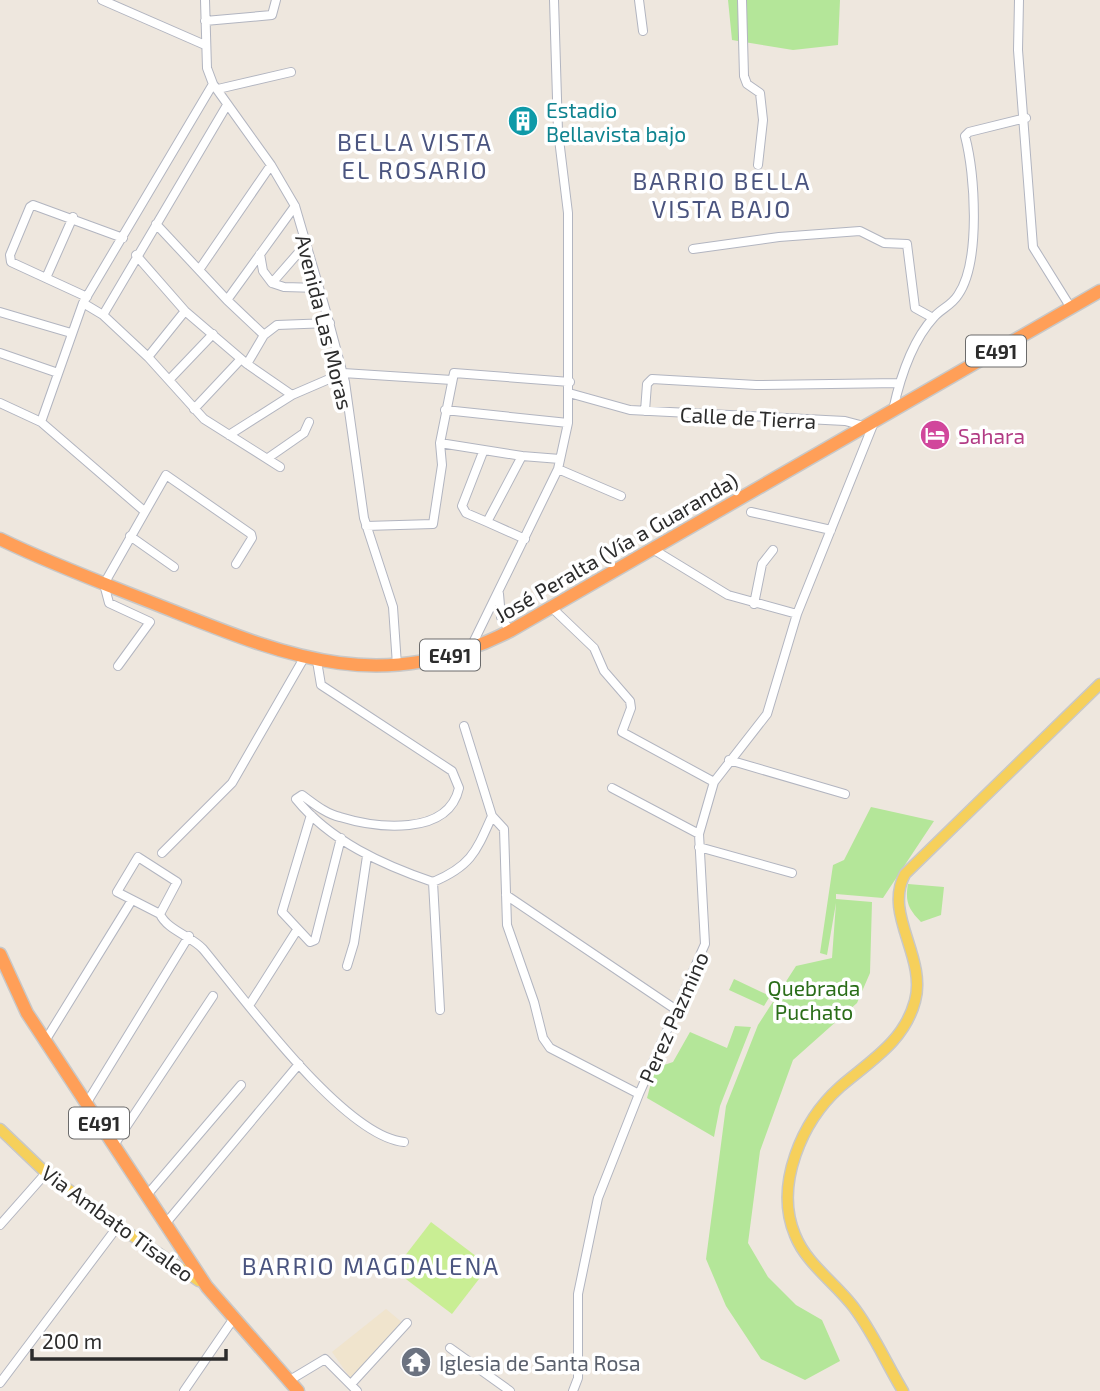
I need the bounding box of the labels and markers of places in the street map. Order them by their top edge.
place label: Estadio Bellavista bajo [546,97,686,147]
building icon: Estadio Bellavista bajo [506,104,540,138]
hotel icon: Sahara [918,418,952,452]
place label: Sahara [958,423,1025,448]
temple icon: Iglesia de Santa Rosa [399,1345,433,1379]
place label: Iglesia de Santa Rosa [439,1350,641,1375]

